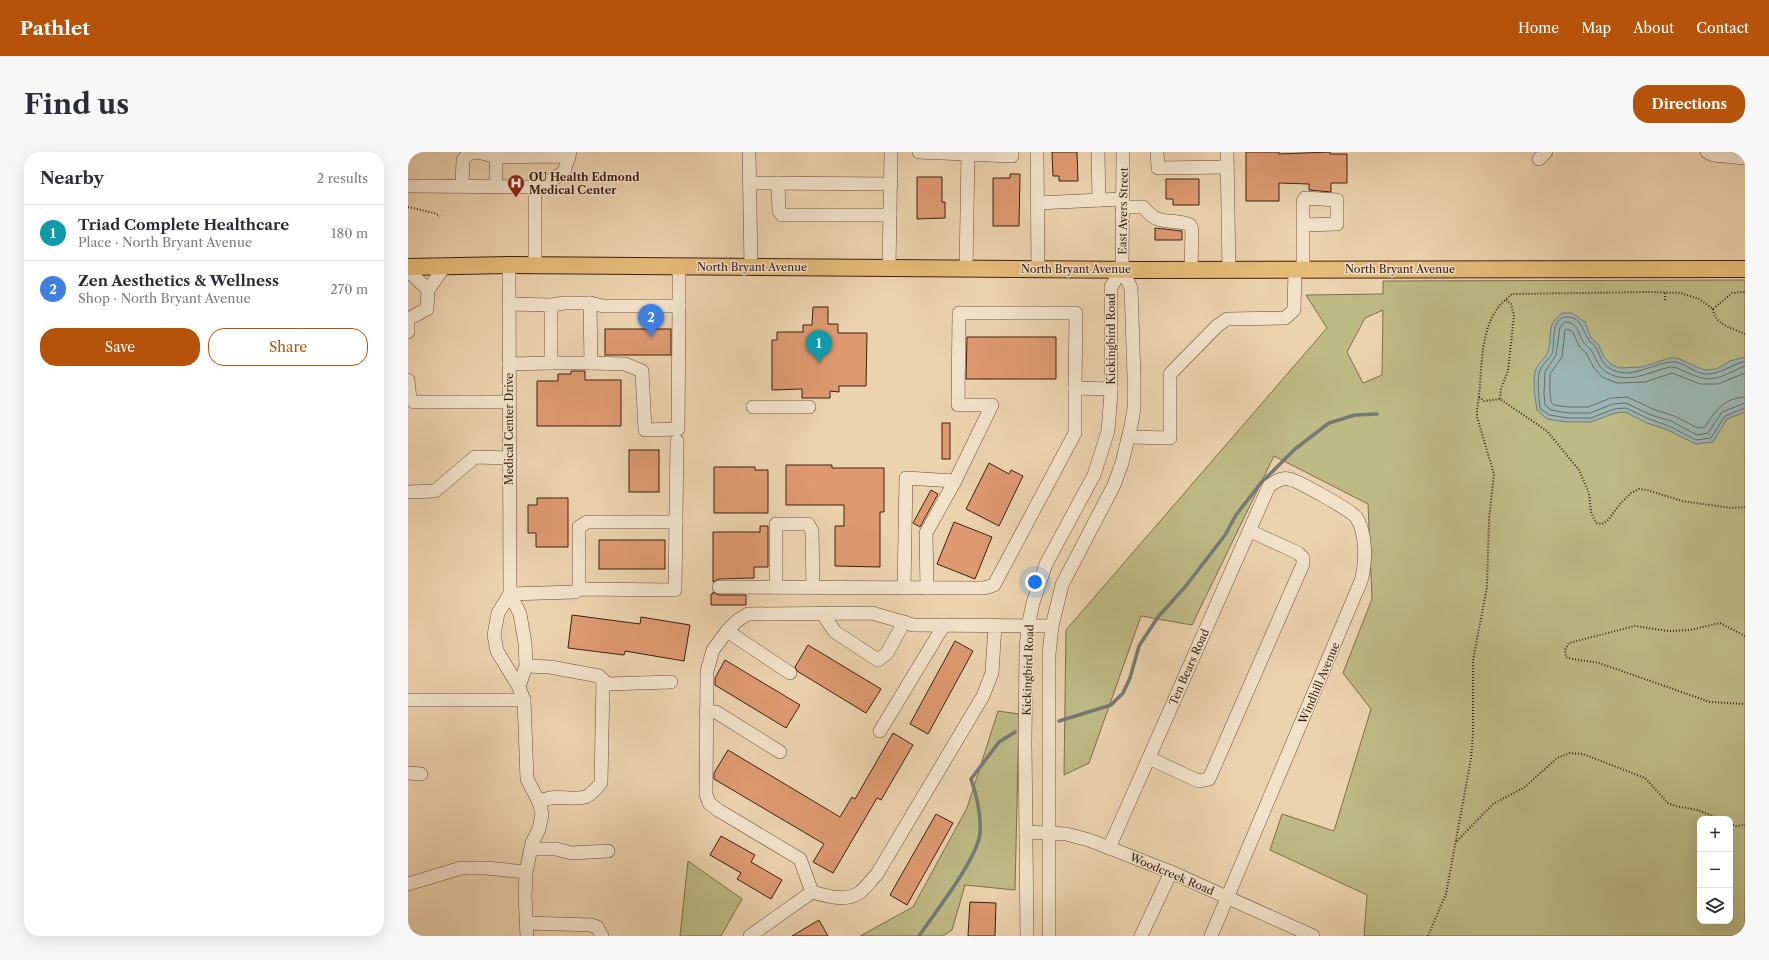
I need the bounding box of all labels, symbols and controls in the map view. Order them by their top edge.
text: Pathlet [20,17,90,40]
text: Home [1518,19,1559,37]
text: Map [1581,19,1611,37]
text: About [1633,19,1674,37]
text: Contact [1696,19,1749,37]
button: Directions [1633,85,1745,123]
text: Find us [24,87,129,121]
street label: East Ayers Street [1115,167,1131,255]
text: Nearby [40,168,104,188]
text: 2 results [317,170,368,186]
place label: OU Health Edmond Medical Center [529,170,640,197]
hospital icon: OU Health Edmond Medical Center [506,173,526,198]
text: Triad Complete Healthcare [78,215,289,234]
text: 1 [50,225,56,241]
text: 180 m [331,225,368,241]
text: Place · North Bryant Avenue [78,234,252,250]
street label: North Bryant Avenue [697,260,807,274]
street label: North Bryant Avenue [1021,262,1131,276]
street label: North Bryant Avenue [1345,262,1455,276]
text: Zen Aesthetics & Wellness [78,271,279,290]
text: 2 [49,281,57,297]
text: 270 m [330,281,368,297]
text: Shop · North Bryant Avenue [78,290,251,306]
street label: Kickingbird Road [1104,293,1118,385]
pin: 2 [638,304,664,337]
button: Save [40,328,200,366]
button: Share [208,328,368,366]
pin: 1 [806,330,832,363]
street label: Medical Center Drive [502,373,516,485]
your location [1025,572,1045,592]
street label: Kickingbird Road [1019,624,1037,716]
street label: Ten Bears Road [1166,626,1212,707]
street label: Windhill Avenue [1295,640,1343,727]
map controls [1697,816,1733,924]
button: + [1697,816,1733,852]
street label: Woodcreek Road [1127,850,1217,898]
button: − [1697,852,1733,888]
button: layers [1697,888,1733,924]

